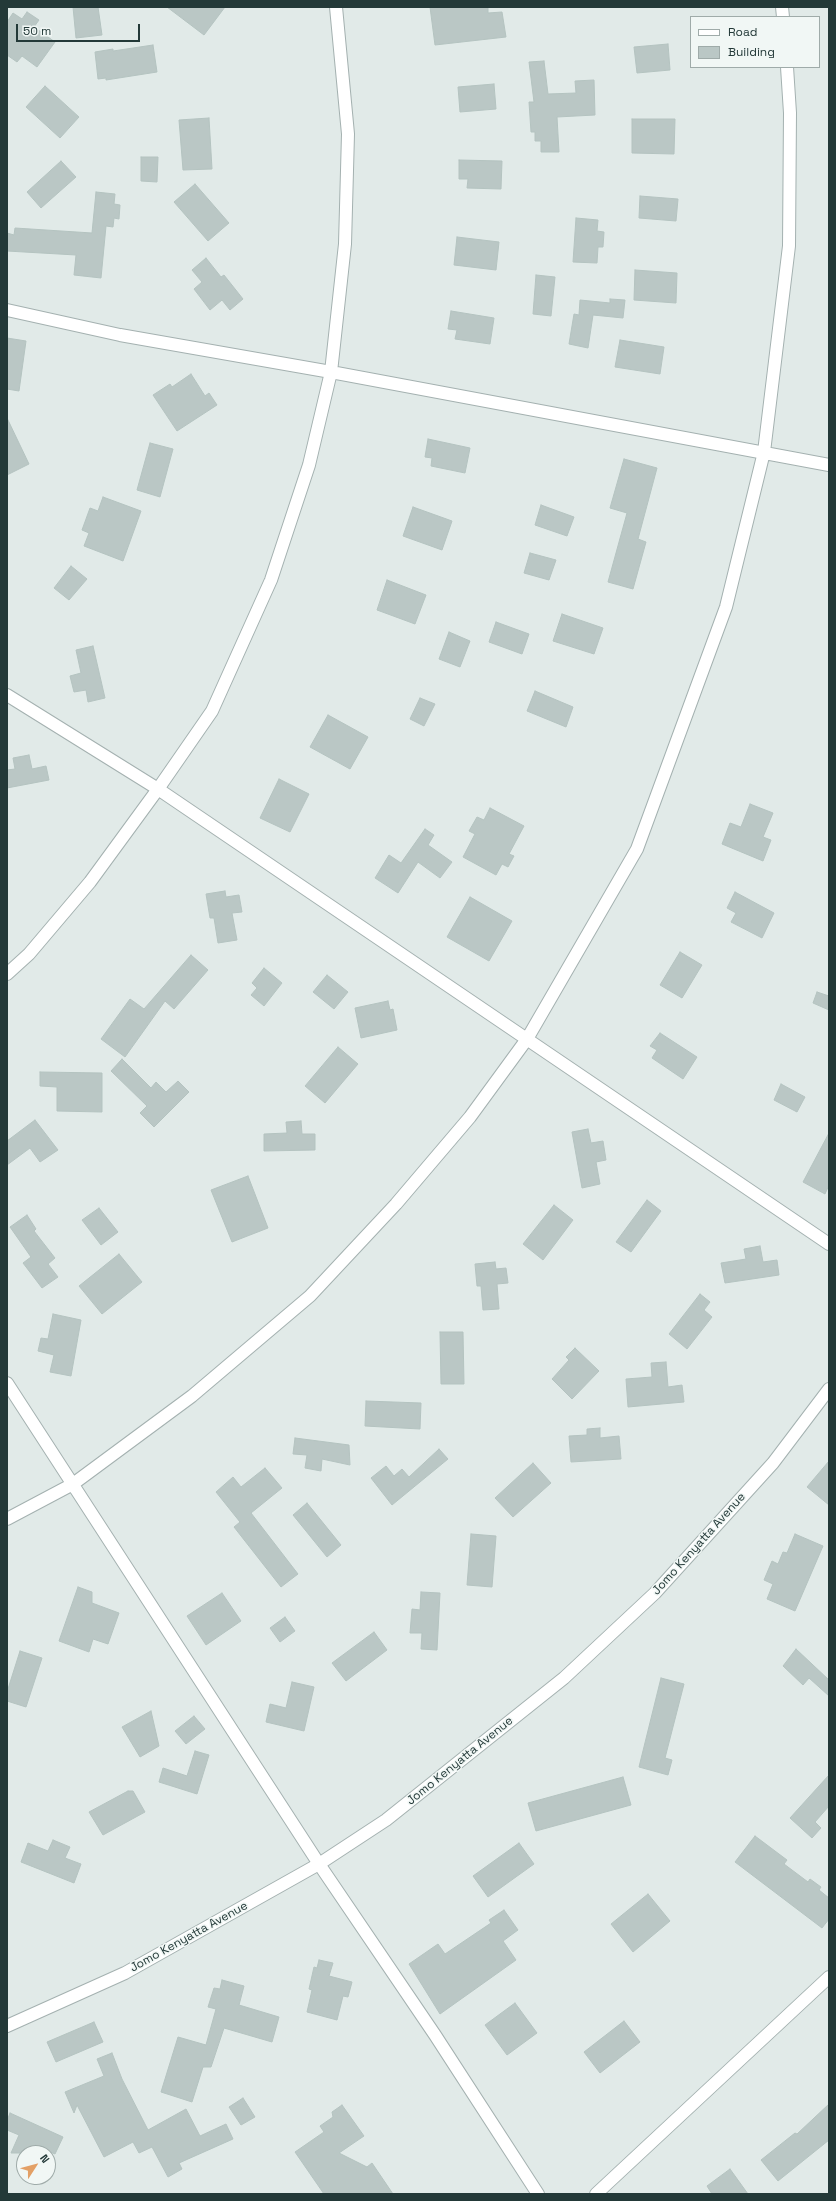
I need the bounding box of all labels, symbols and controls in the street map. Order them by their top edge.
scale bar [18,16,142,42]
legend [690,16,820,68]
text: 50 m [23,23,51,39]
text: Road [728,24,757,40]
text: Building [728,44,775,60]
street label: Jomo Kenyatta Avenue [649,1490,749,1598]
street label: Jomo Kenyatta Avenue [404,1714,516,1808]
street label: Jomo Kenyatta Avenue [128,1899,250,1975]
north arrow [16,2145,56,2185]
text: N [37,2151,53,2166]

